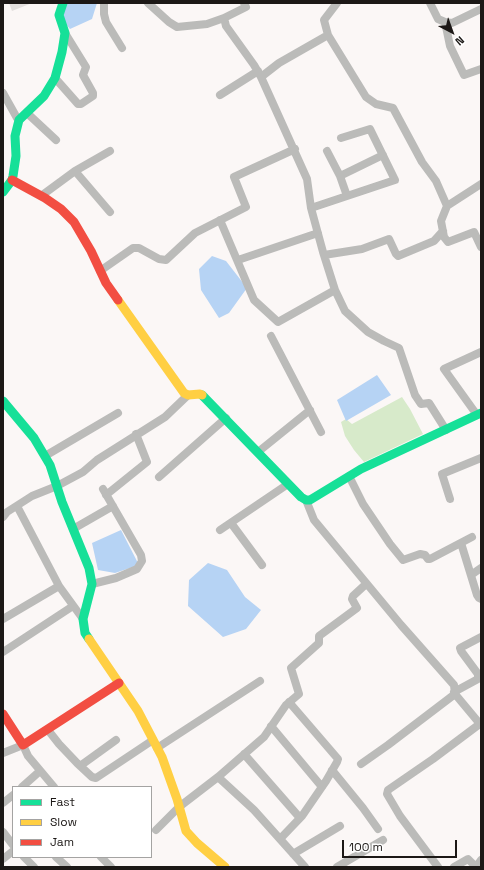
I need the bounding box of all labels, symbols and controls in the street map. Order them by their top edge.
north arrow [432,12,472,52]
text: N [452,33,467,49]
legend [12,786,152,858]
text: Fast [50,794,75,810]
text: Slow [50,814,77,830]
scale bar [344,832,459,858]
text: Jam [50,834,74,850]
text: 100 m [349,839,383,855]

